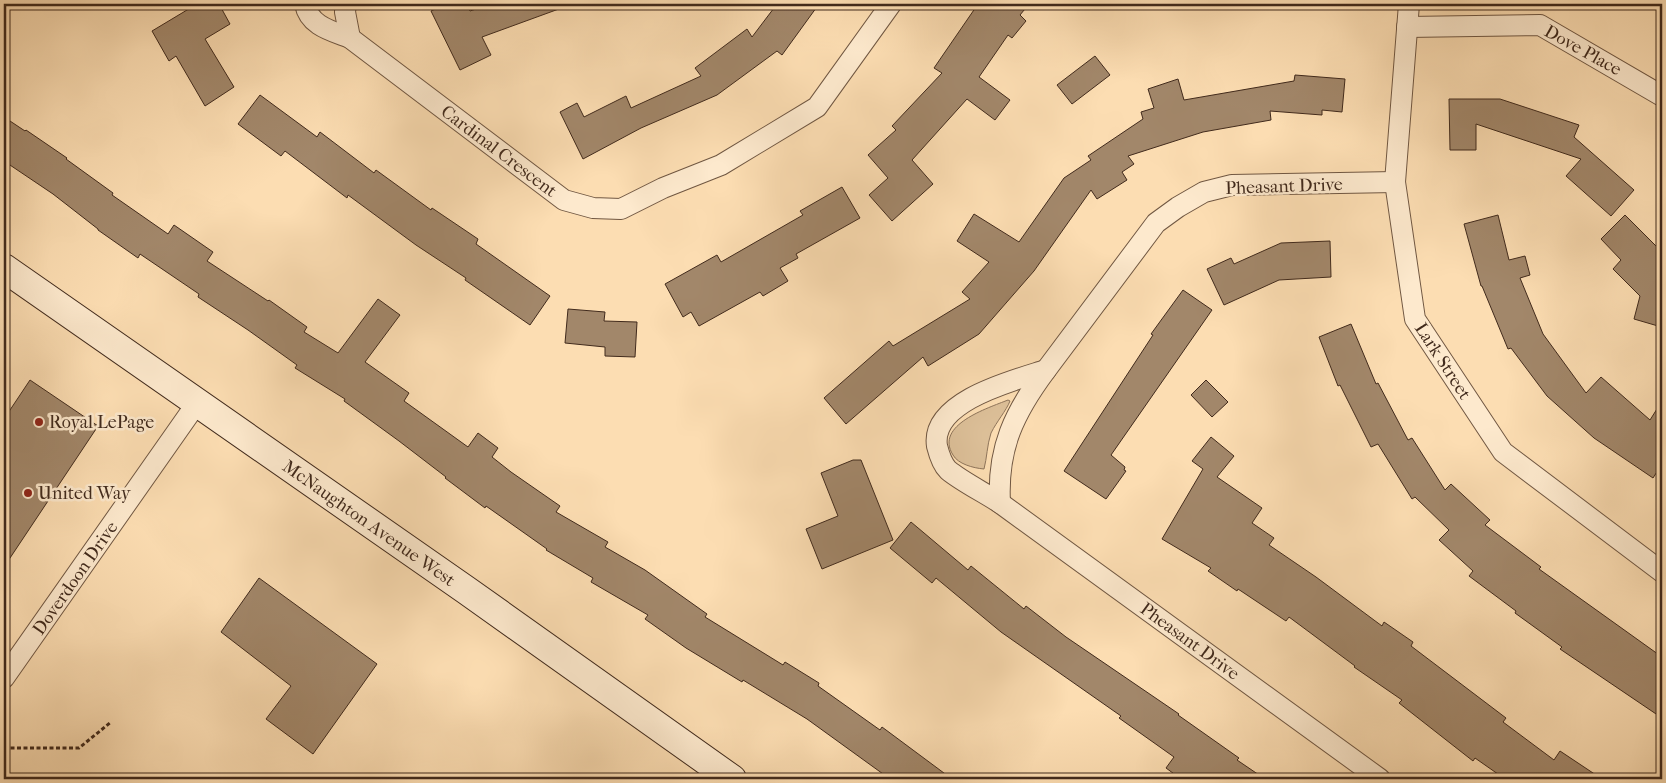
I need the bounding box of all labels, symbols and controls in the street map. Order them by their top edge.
street label: Dove Place [1541,21,1625,80]
street label: Cardinal Crescent [437,101,561,202]
street label: Pheasant Drive [1225,174,1343,199]
street label: Lark Street [1410,319,1475,404]
place label: Royal LePage [49,412,154,433]
marker: Royal LePage [33,416,45,428]
street label: McNaughton Avenue West [278,456,459,591]
place label: United Way [38,483,132,504]
marker: United Way [22,487,34,499]
street label: Doverdoon Drive [28,517,122,639]
street label: Pheasant Drive [1136,598,1244,685]

